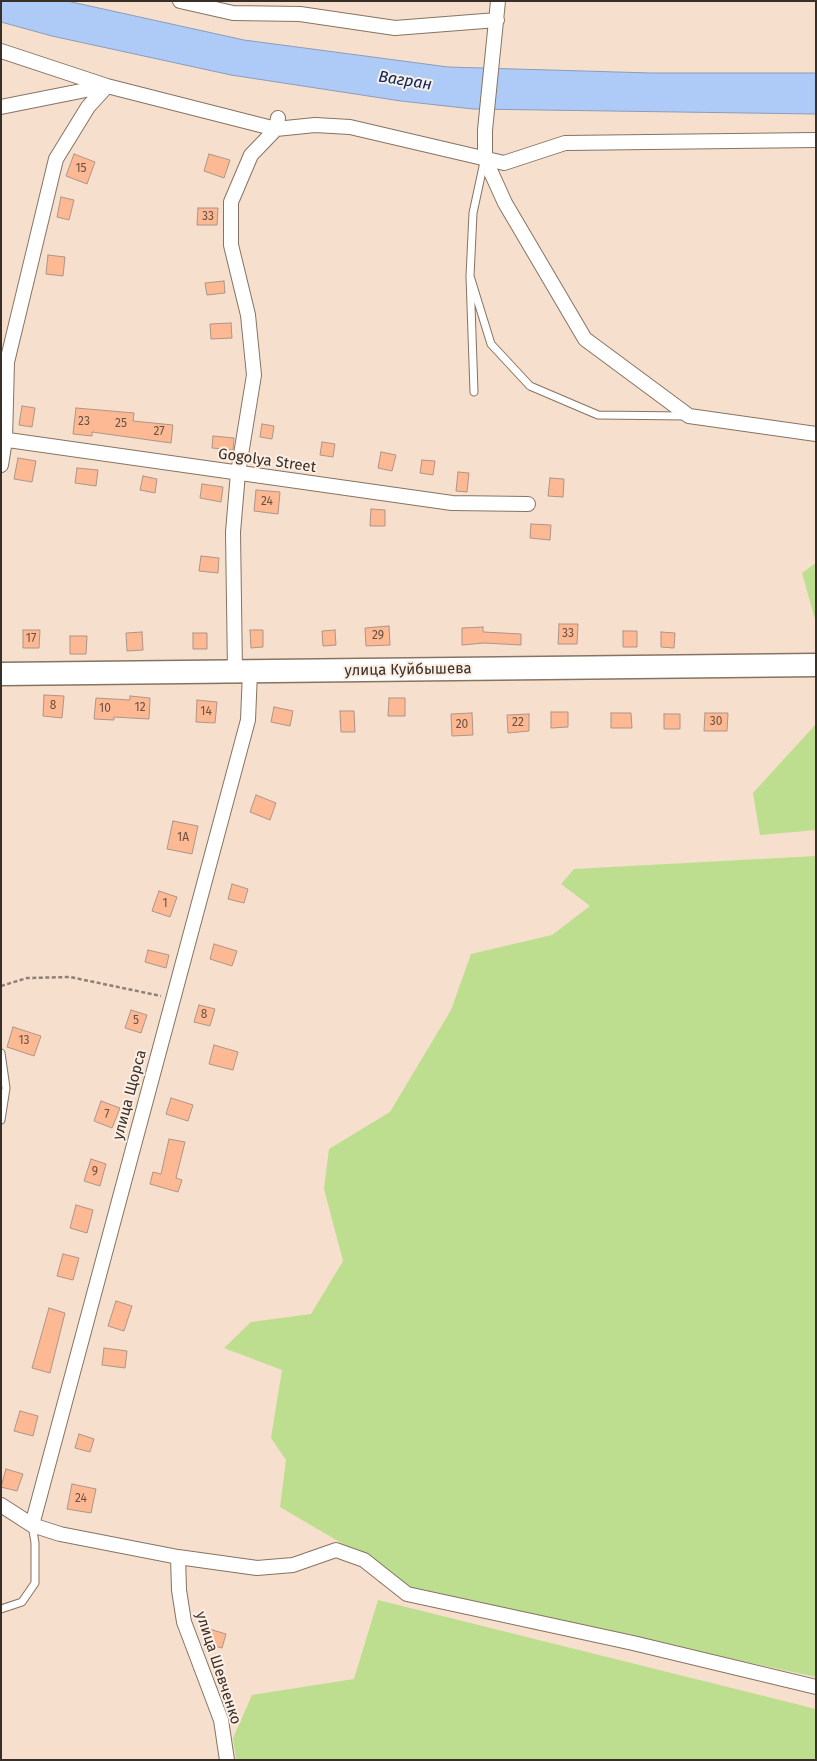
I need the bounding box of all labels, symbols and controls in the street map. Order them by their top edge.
water label: Вагран [377,67,433,95]
house number: 15 [75,162,87,176]
house number: 33 [202,210,214,224]
house number: 23 [78,415,90,429]
house number: 25 [115,417,127,431]
house number: 27 [153,425,165,439]
street label: Gogolya Street [217,445,317,477]
house number: 24 [261,495,273,509]
house number: 33 [562,627,574,641]
house number: 29 [372,629,384,643]
house number: 17 [26,632,36,646]
street label: улица Куйбышева [344,660,472,680]
house number: 8 [50,699,56,713]
house number: 12 [134,701,146,715]
house number: 10 [99,702,111,716]
house number: 14 [200,705,212,719]
house number: 30 [710,715,722,729]
house number: 22 [512,716,524,730]
house number: 20 [456,718,468,732]
house number: 1А [177,831,189,845]
house number: 1 [162,897,168,911]
house number: 8 [201,1008,207,1022]
house number: 5 [133,1014,139,1028]
house number: 13 [18,1034,30,1048]
street label: улица Щорса [109,1048,151,1142]
house number: 7 [104,1108,110,1122]
house number: 9 [92,1165,98,1179]
house number: 24 [75,1492,87,1506]
street label: улица Шевченко [191,1609,245,1727]

